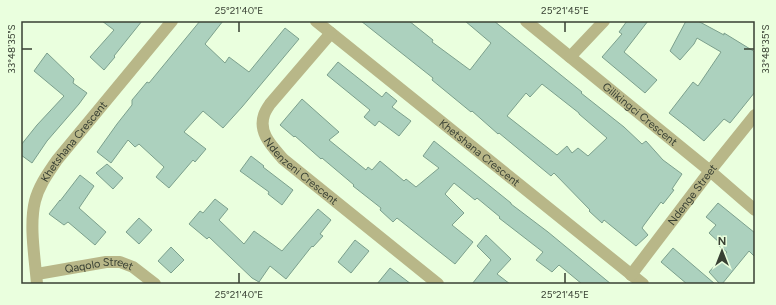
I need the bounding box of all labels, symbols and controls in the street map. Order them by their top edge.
text: 25°21'40"E [215,4,263,17]
text: 25°21'45"E [541,4,589,17]
text: 33°48'35"S [5,24,18,74]
text: 33°48'35"S [759,24,772,74]
street label: Gilikingci Crescent [600,80,680,148]
street label: Khetshana Crescent [38,98,110,184]
street label: Khetshana Crescent [437,116,522,189]
street label: Ndenzeni Crescent [261,135,341,207]
street label: Ndenge Street [665,161,719,228]
north arrow [702,231,742,271]
text: N [718,235,726,248]
street label: Qaqolo Street [64,255,135,276]
text: 25°21'40"E [215,288,263,301]
text: 25°21'45"E [541,288,589,301]

